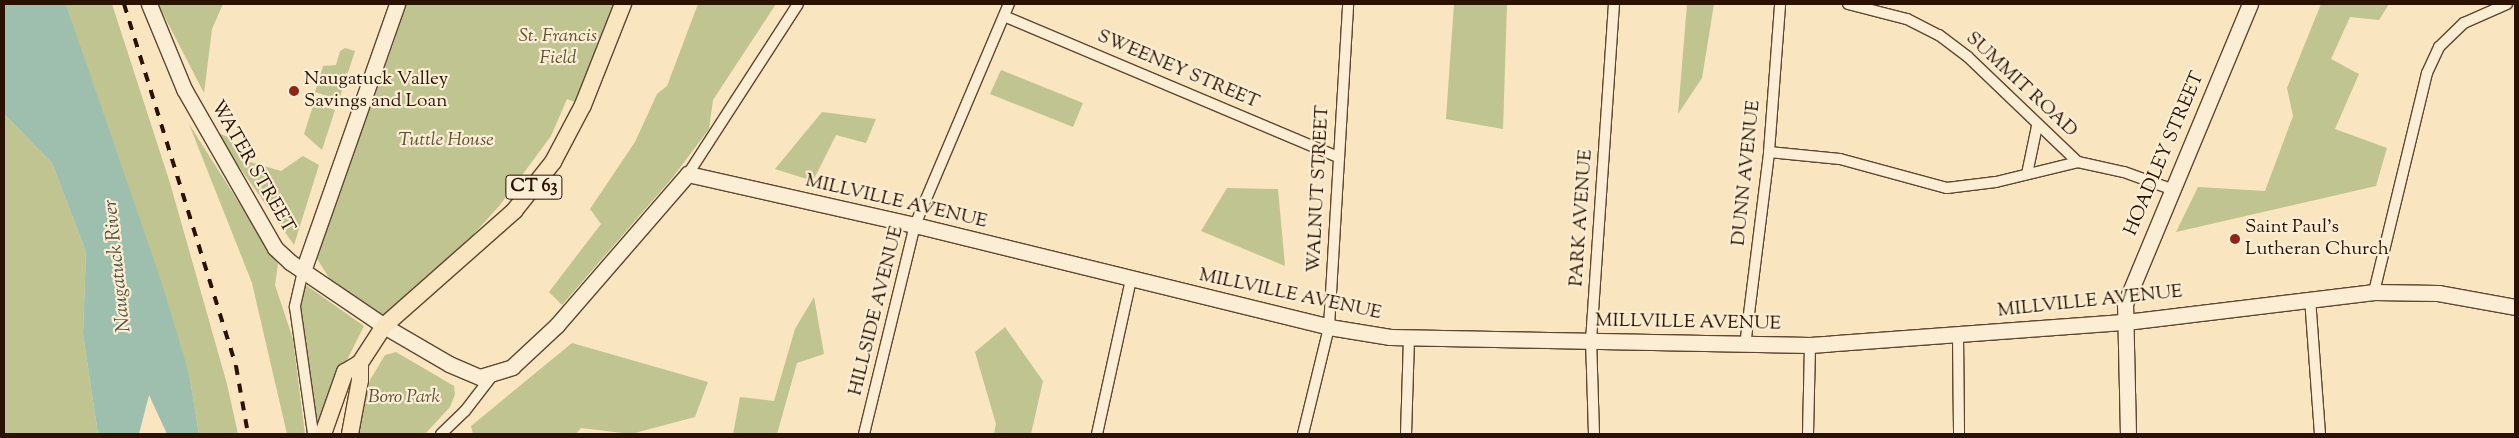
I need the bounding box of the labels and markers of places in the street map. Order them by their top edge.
place label: Naugatuck Valley Savings and Loan [304,69,448,113]
marker: Naugatuck Valley Savings and Loan [288,85,300,97]
place label: Saint Paul's Lutheran Church [2245,217,2389,261]
marker: Saint Paul's Lutheran Church [2229,233,2241,245]

